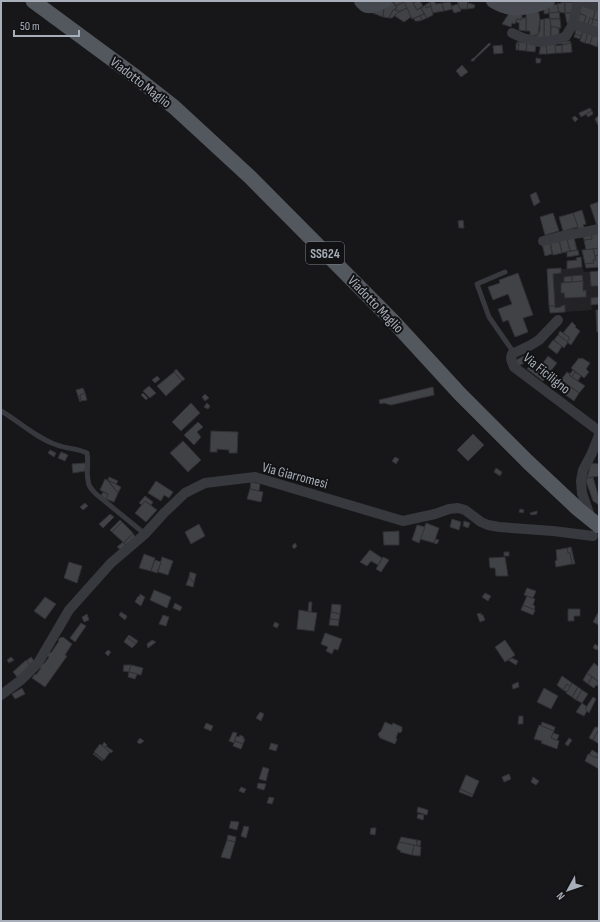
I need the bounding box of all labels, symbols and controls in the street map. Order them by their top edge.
scale bar [14,12,79,38]
text: 50 m [20,19,40,34]
street label: Viadotto Maglio [107,53,175,112]
road number: SS624 [306,242,344,264]
street label: Viadotto Maglio [344,272,407,337]
street label: Via Ficiligno [520,349,574,398]
street label: Via Giarromesi [260,459,330,492]
north arrow [548,870,588,910]
text: N [554,890,568,903]

